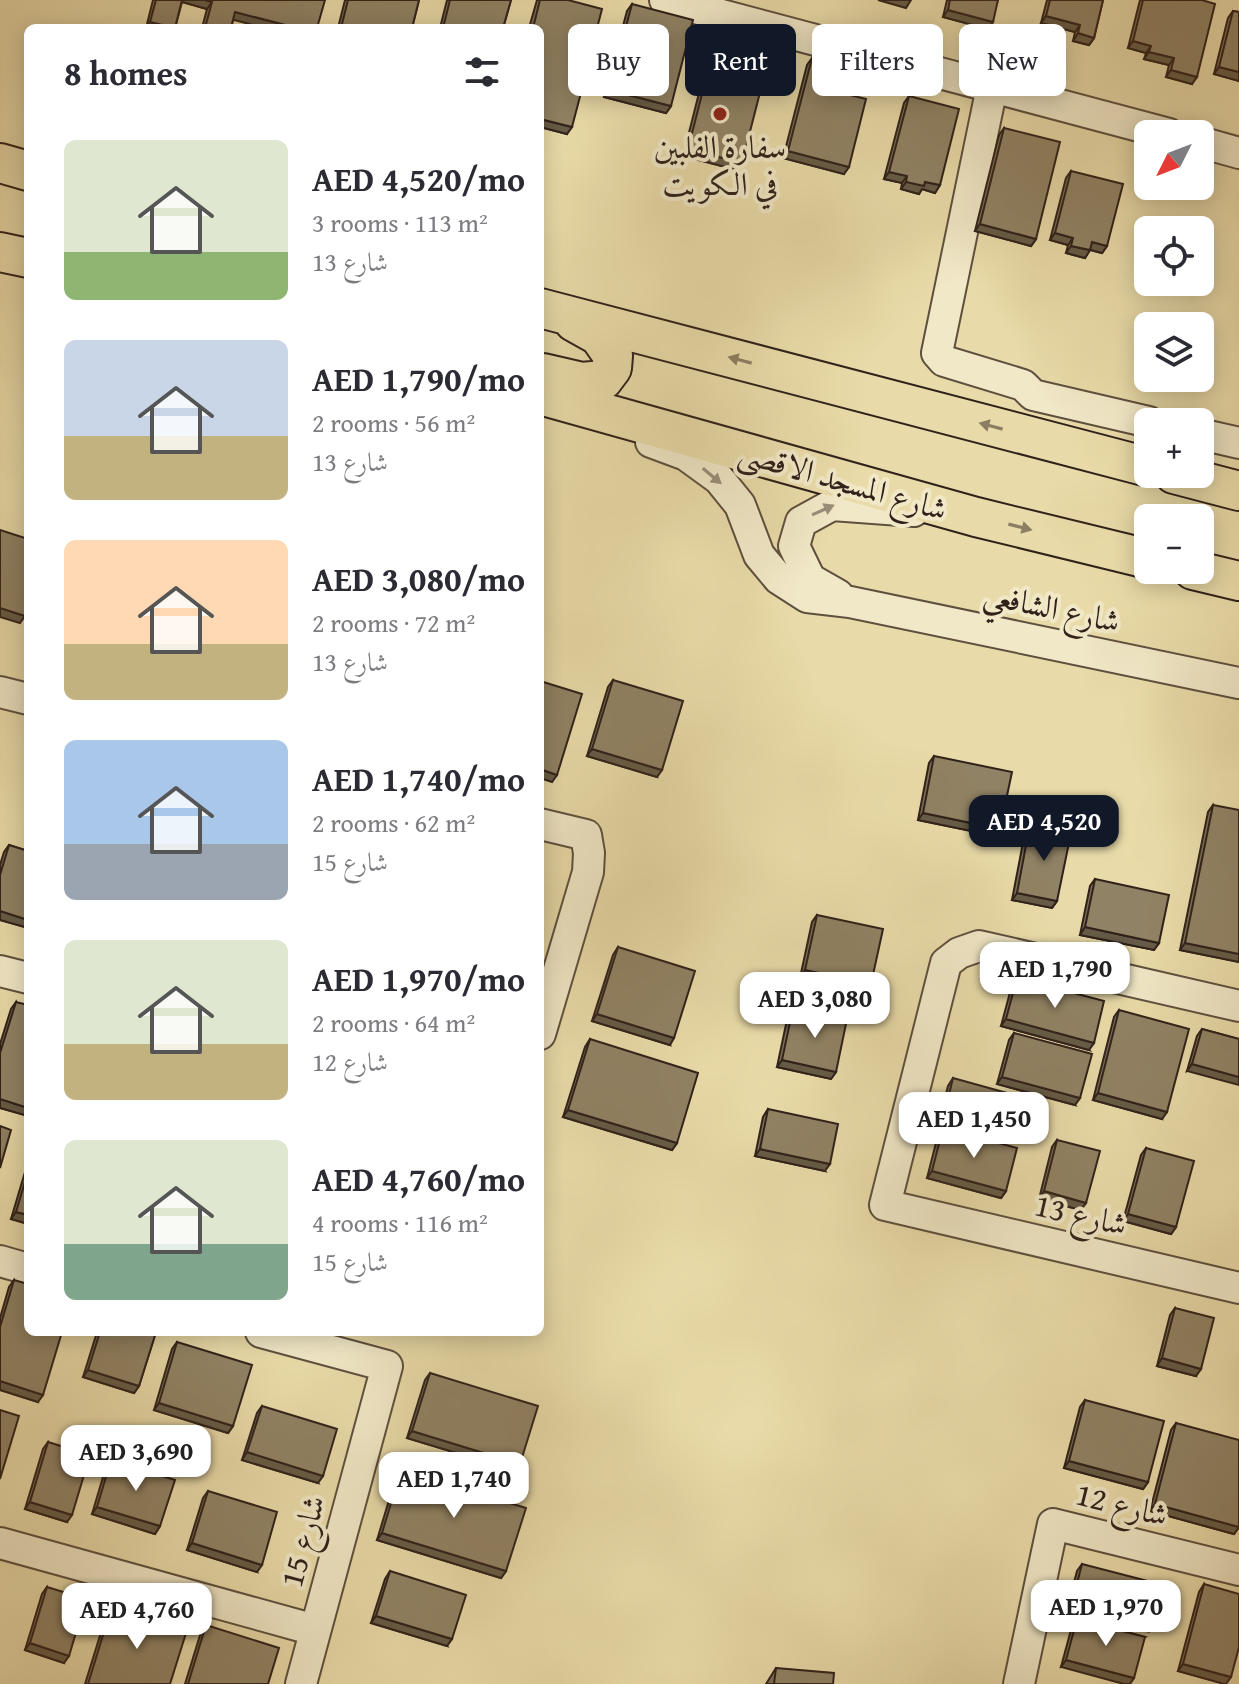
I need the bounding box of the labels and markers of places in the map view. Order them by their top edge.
marker: سفارة الفلبين في الكويت [711,105,729,123]
place label: سفارة الفلبين في الكويت [654,123,786,210]
pin: AED 4,520 [952,795,1136,863]
pin: AED 1,790 [963,942,1147,1010]
pin: AED 3,080 [723,972,907,1040]
pin: AED 1,450 [882,1092,1066,1160]
pin: AED 3,690 [44,1425,228,1493]
pin: AED 1,740 [362,1452,546,1520]
pin: AED 1,970 [1014,1580,1198,1648]
pin: AED 4,760 [45,1583,229,1651]

